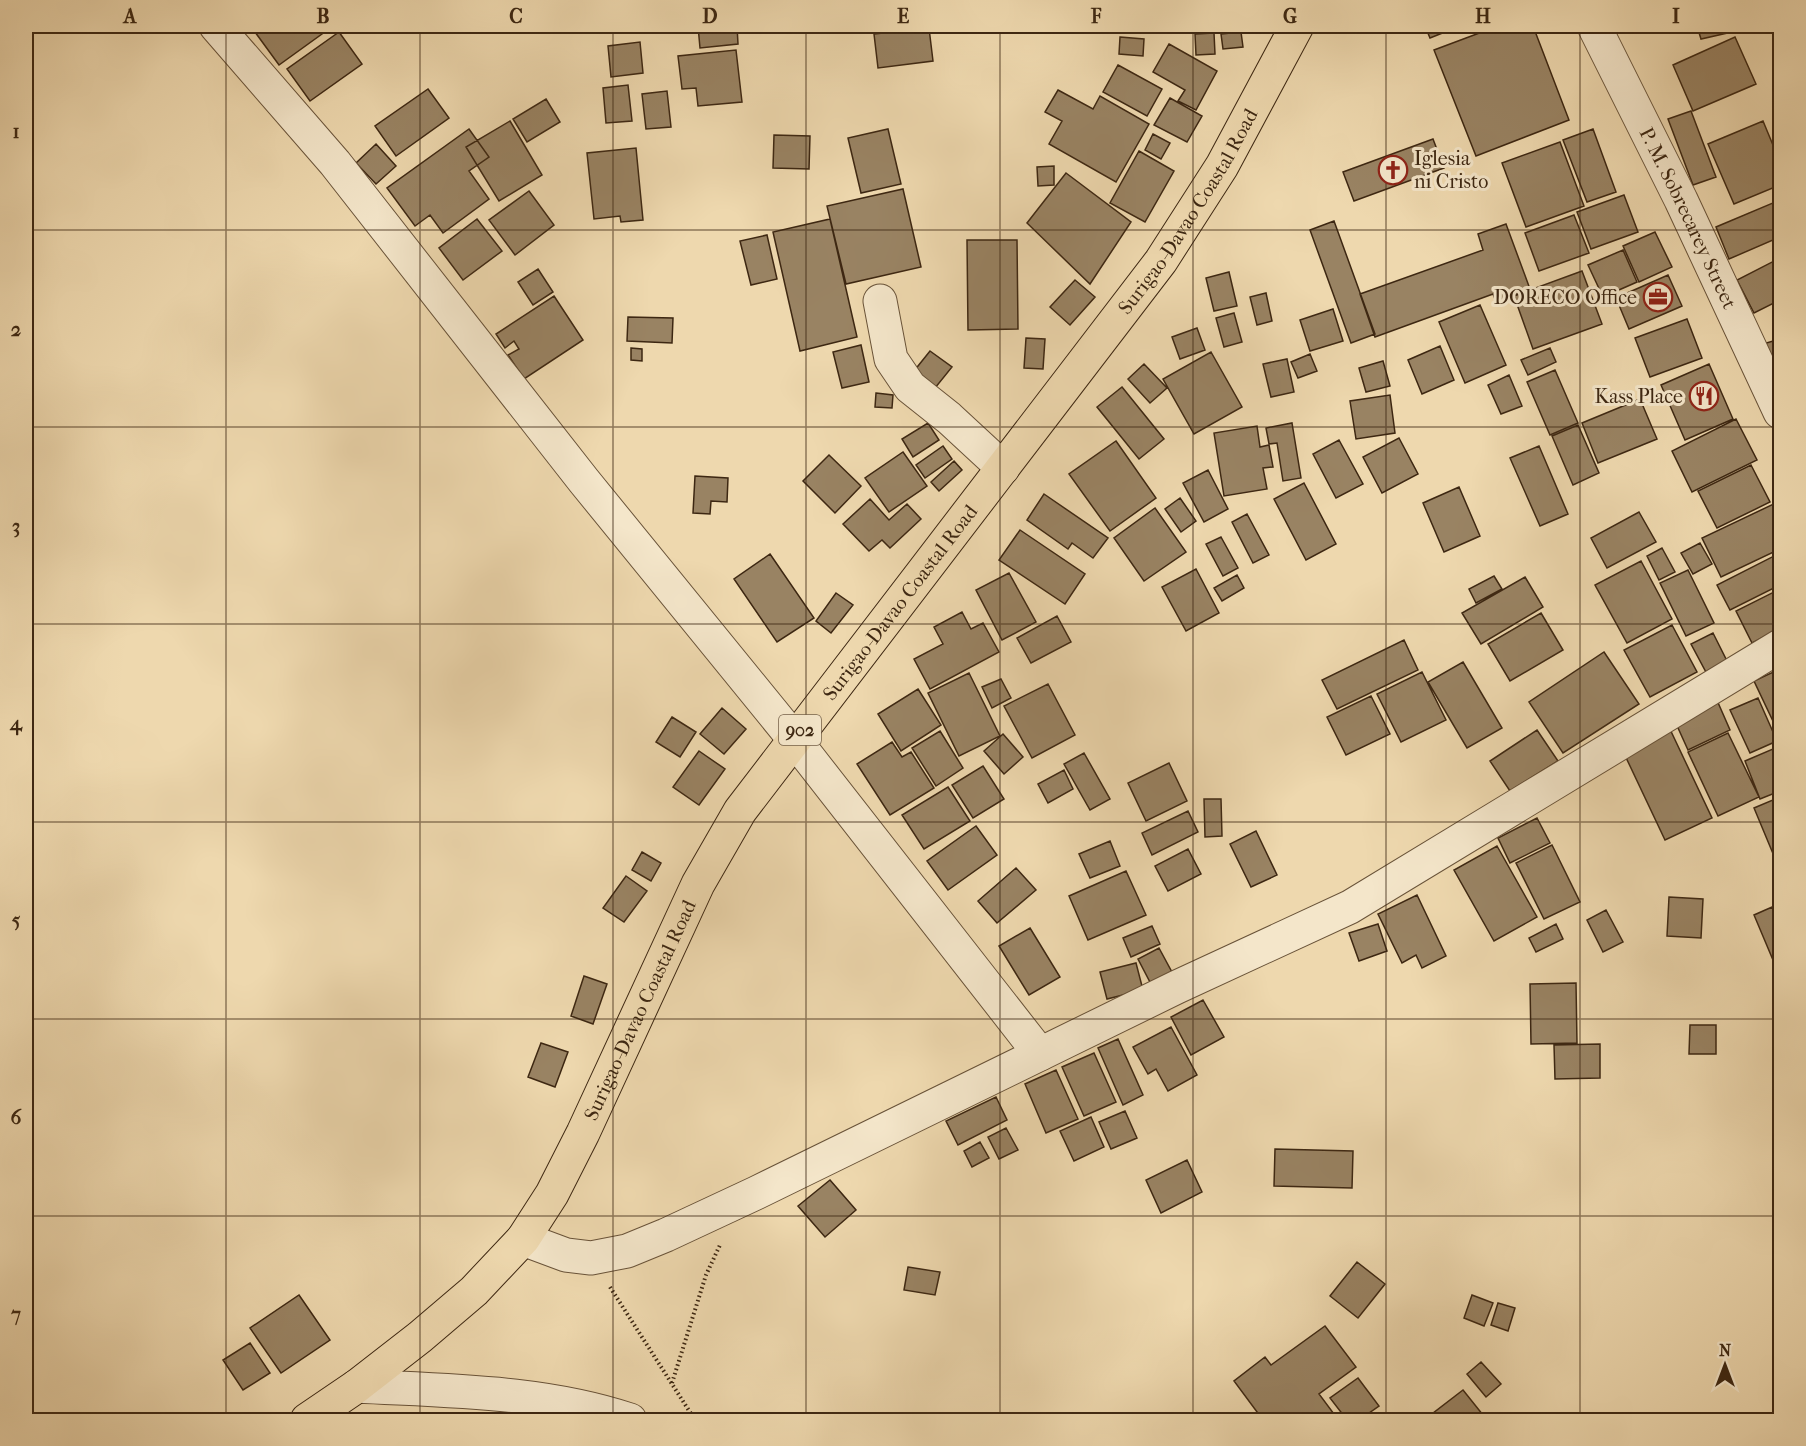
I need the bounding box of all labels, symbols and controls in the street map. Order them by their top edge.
text: A [122,5,138,28]
text: B [316,5,330,28]
text: C [509,5,523,28]
text: D [702,5,718,28]
text: E [897,5,909,28]
text: F [1090,5,1102,28]
text: G [1283,5,1297,28]
text: H [1475,5,1491,28]
text: I [1672,5,1680,28]
street label: Surigao-Davao Coastal Road [1113,104,1263,319]
text: 1 [12,120,20,143]
street label: P. M. Sobrecarey Street [1635,124,1742,312]
place label: Iglesia ni Cristo [1414,147,1488,193]
church icon: Iglesia ni Cristo [1377,154,1409,186]
office icon: DORECO Office [1642,281,1674,313]
place label: DORECO Office [1494,286,1637,309]
text: 2 [11,318,21,341]
restaurant icon: Kass Place [1688,380,1720,412]
place label: Kass Place [1594,385,1683,408]
street label: Surigao-Davao Coastal Road [818,499,983,705]
text: 3 [12,515,20,538]
text: 4 [9,712,23,736]
road number: 902 [779,715,821,745]
street label: Surigao-Davao Coastal Road [579,895,701,1124]
text: 5 [12,909,21,932]
text: 6 [11,1106,23,1129]
text: 7 [10,1303,21,1326]
north arrow [1695,1335,1755,1395]
text: N [1719,1341,1732,1360]

